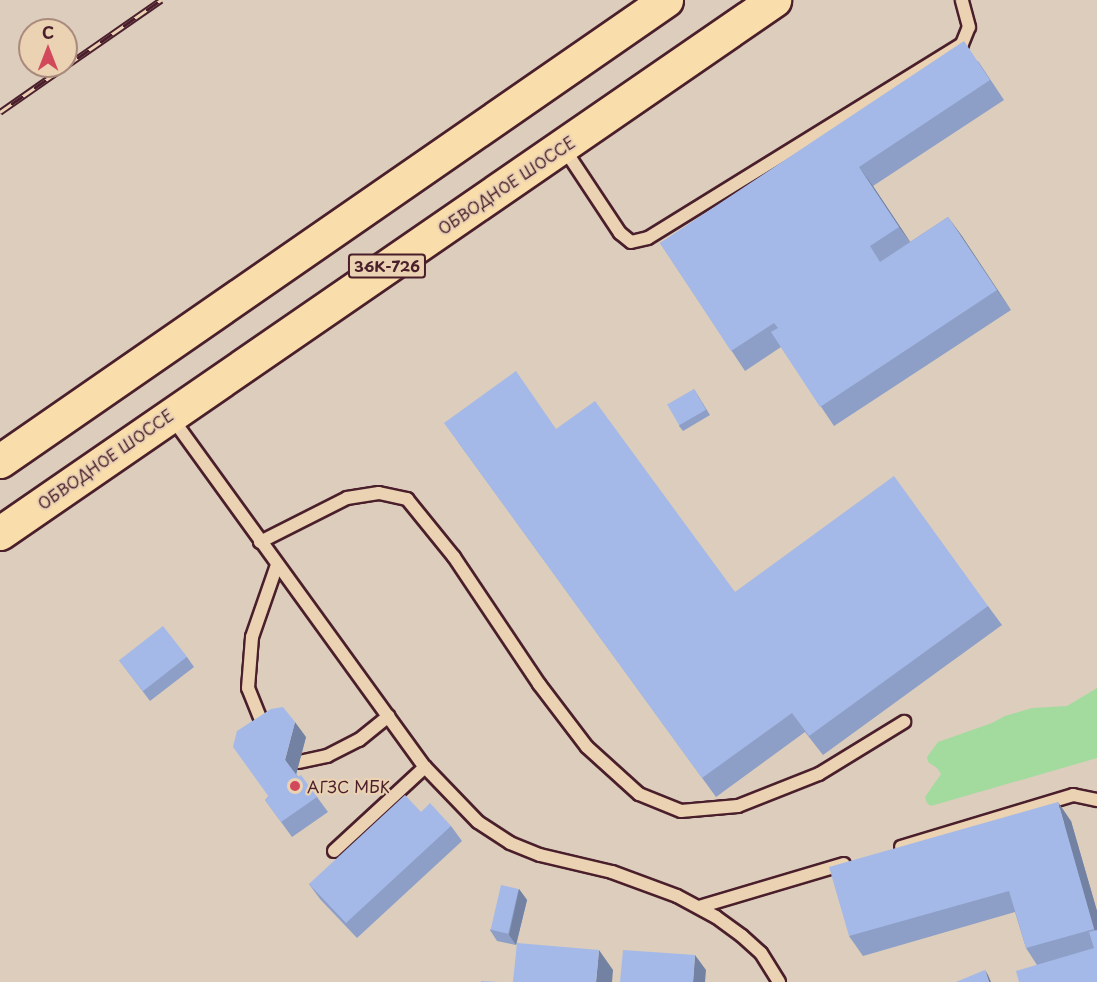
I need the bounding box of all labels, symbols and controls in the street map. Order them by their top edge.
north arrow [18,18,78,78]
text: С [42,20,54,44]
street label: ОБВОДНОЕ ШОССЕ [433,131,579,239]
road number: 36К-726 [346,254,428,278]
street label: ОБВОДНОЕ ШОССЕ [33,404,177,514]
place label: АГЗС МБК [307,776,392,796]
marker: АГЗС МБК [288,779,302,793]

